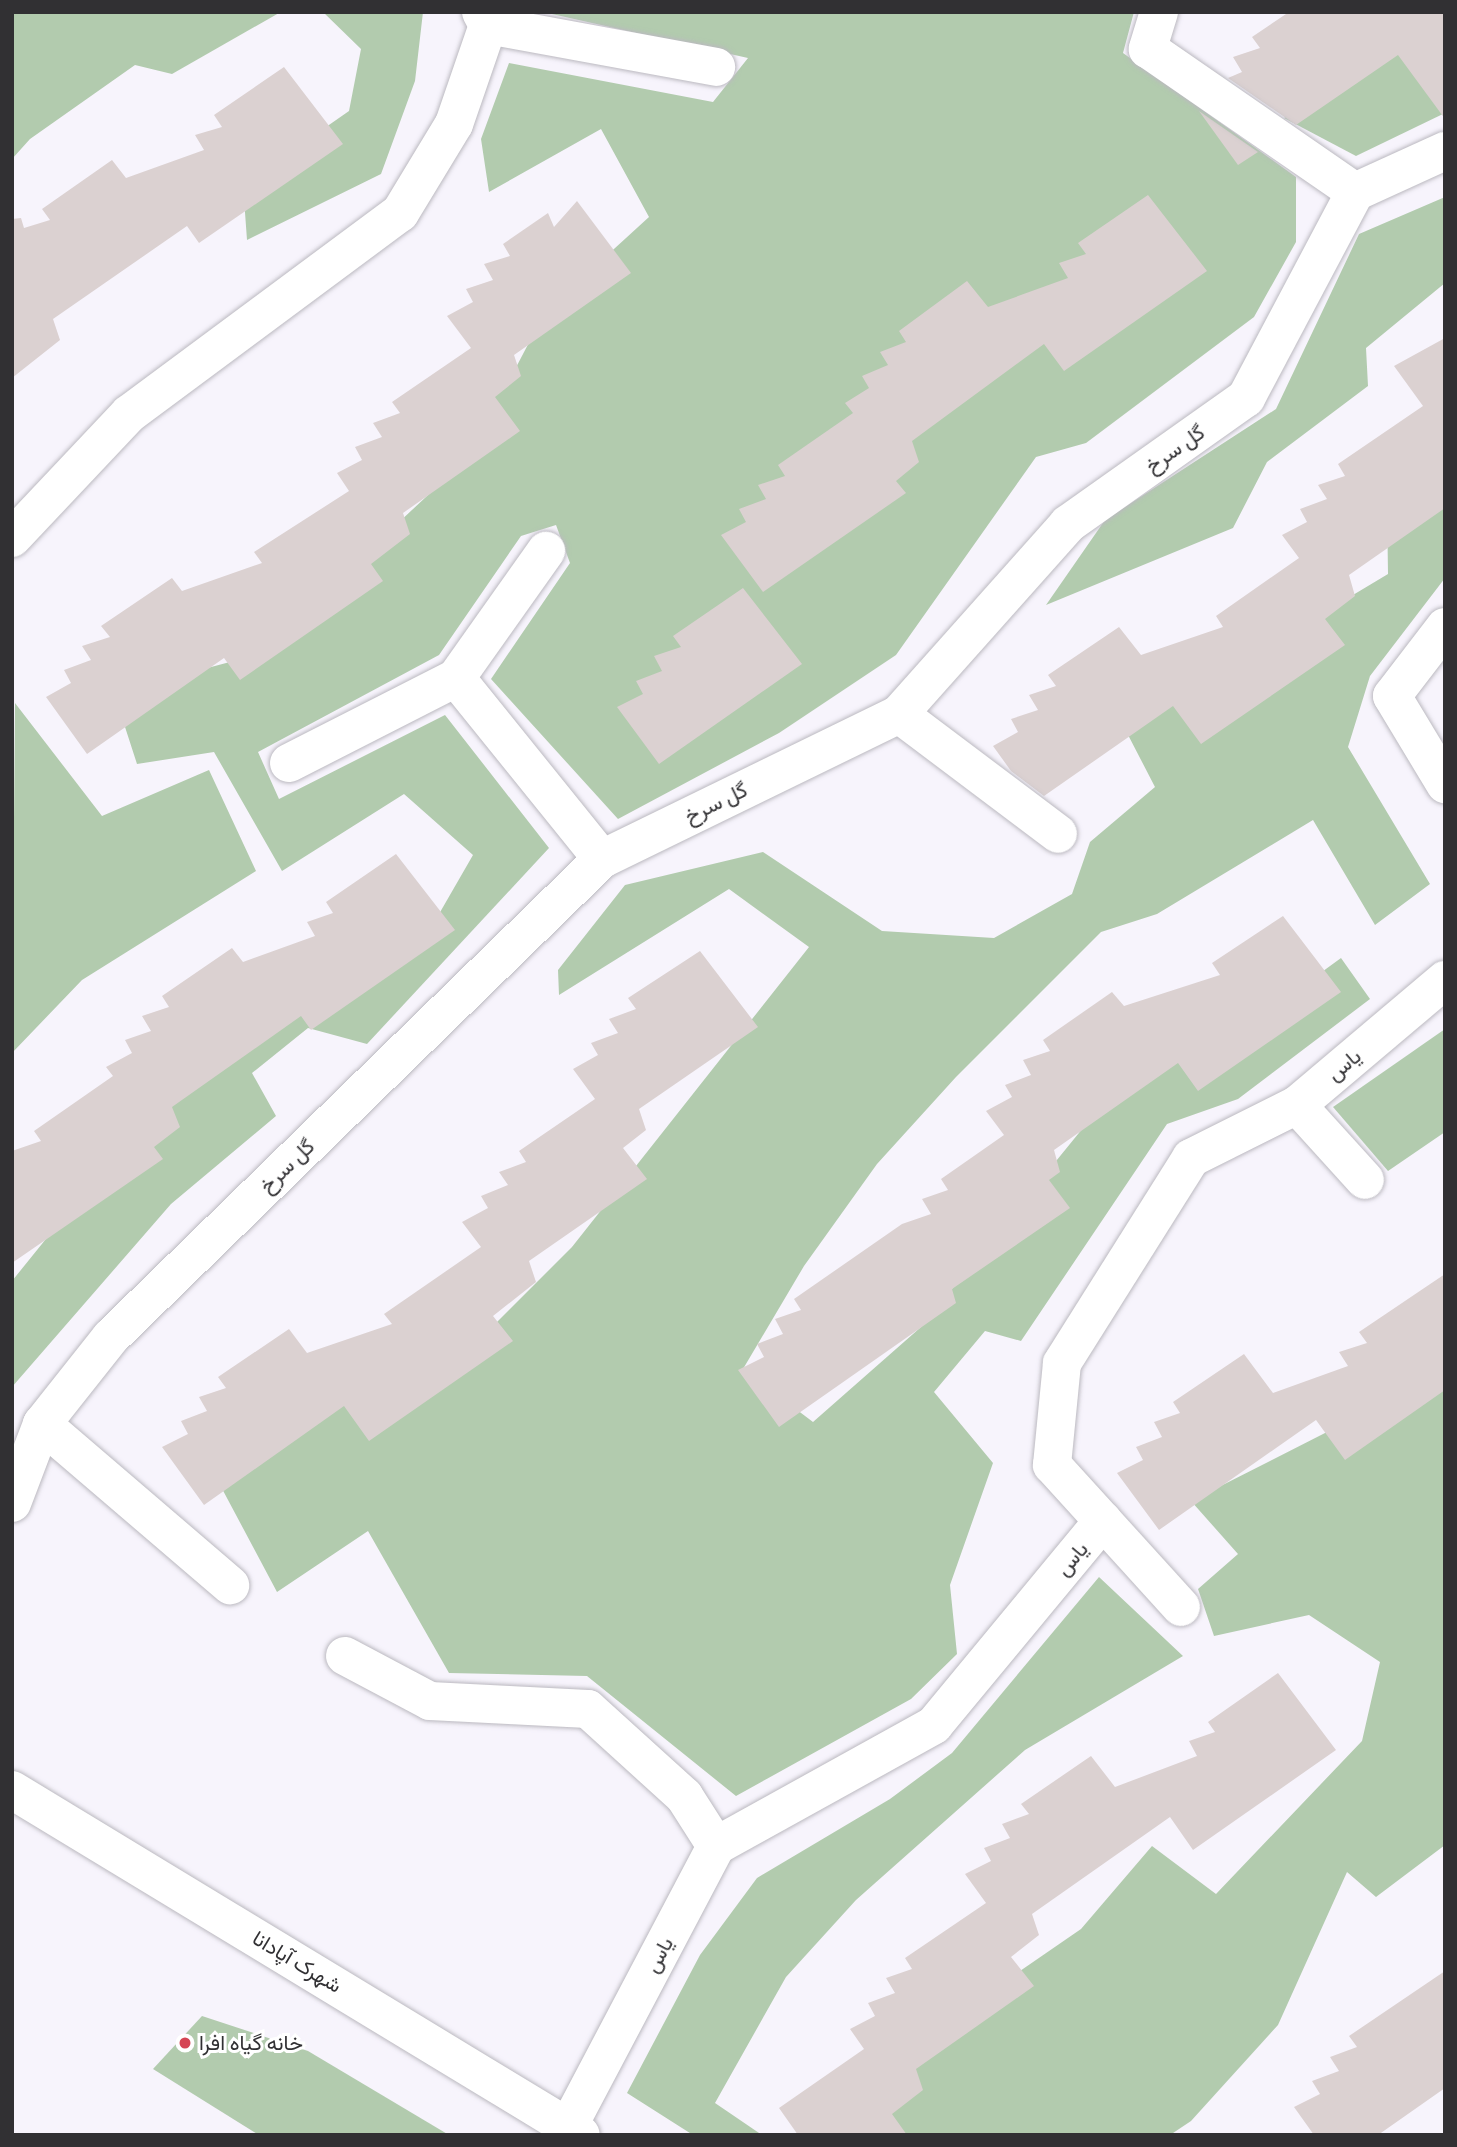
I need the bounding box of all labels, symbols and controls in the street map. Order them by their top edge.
street label: گل سرخ [1140,420,1210,478]
street label: گل سرخ [680,777,752,829]
street label: یاس [1322,1044,1366,1086]
street label: گل سرخ [254,1134,320,1198]
street label: یاس [1051,1537,1093,1581]
street label: شهرک آپادانا [248,1926,346,1998]
street label: یاس [639,1933,679,1977]
place label: خانه گیاه افرا [199,2030,303,2056]
marker: خانه گیاه افرا [177,2035,193,2051]

